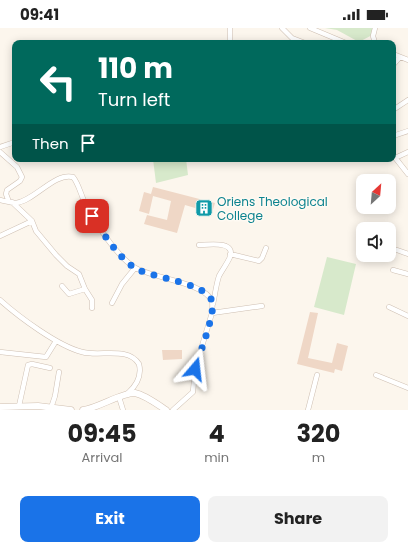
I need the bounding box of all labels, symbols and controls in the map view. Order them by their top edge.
text: 09:41 [20,4,59,25]
text: 110 m [98,49,173,88]
icon: left [32,56,84,108]
text: Turn left [98,87,170,112]
icon: arrive [77,132,99,154]
text: Then [32,133,69,154]
north arrow [356,174,396,214]
map controls [356,174,396,262]
place label: Oriens Theological College [217,193,328,224]
building icon: Oriens Theological College [194,198,214,218]
pin [75,199,109,233]
icon: arrive [81,205,103,227]
button: sound [356,222,396,262]
position arrow [174,348,216,390]
text: 09:45 [68,417,137,450]
text: 4 [208,417,225,450]
text: 320 [297,417,340,450]
text: Arrival [82,448,123,467]
text: min [204,448,229,467]
text: m [312,448,325,467]
button: Exit [20,496,200,542]
button: Share [208,496,388,542]

